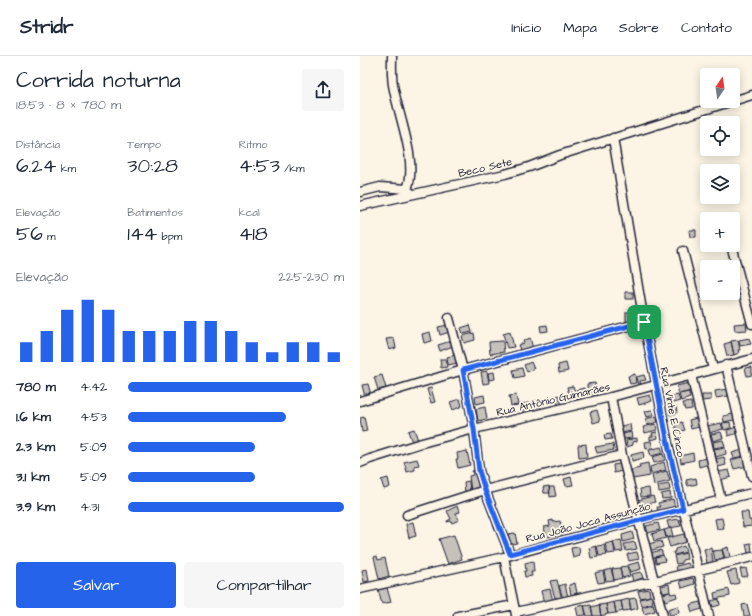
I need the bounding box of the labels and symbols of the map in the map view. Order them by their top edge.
north arrow [700,68,740,108]
street label: Beco Sete [457,154,514,181]
pin [627,305,661,339]
street label: Rua Vinte E Cinco [656,366,689,459]
street label: Rua Antônio Guimarães [495,379,612,420]
street label: Rua João Joca Assunção [524,498,653,546]

